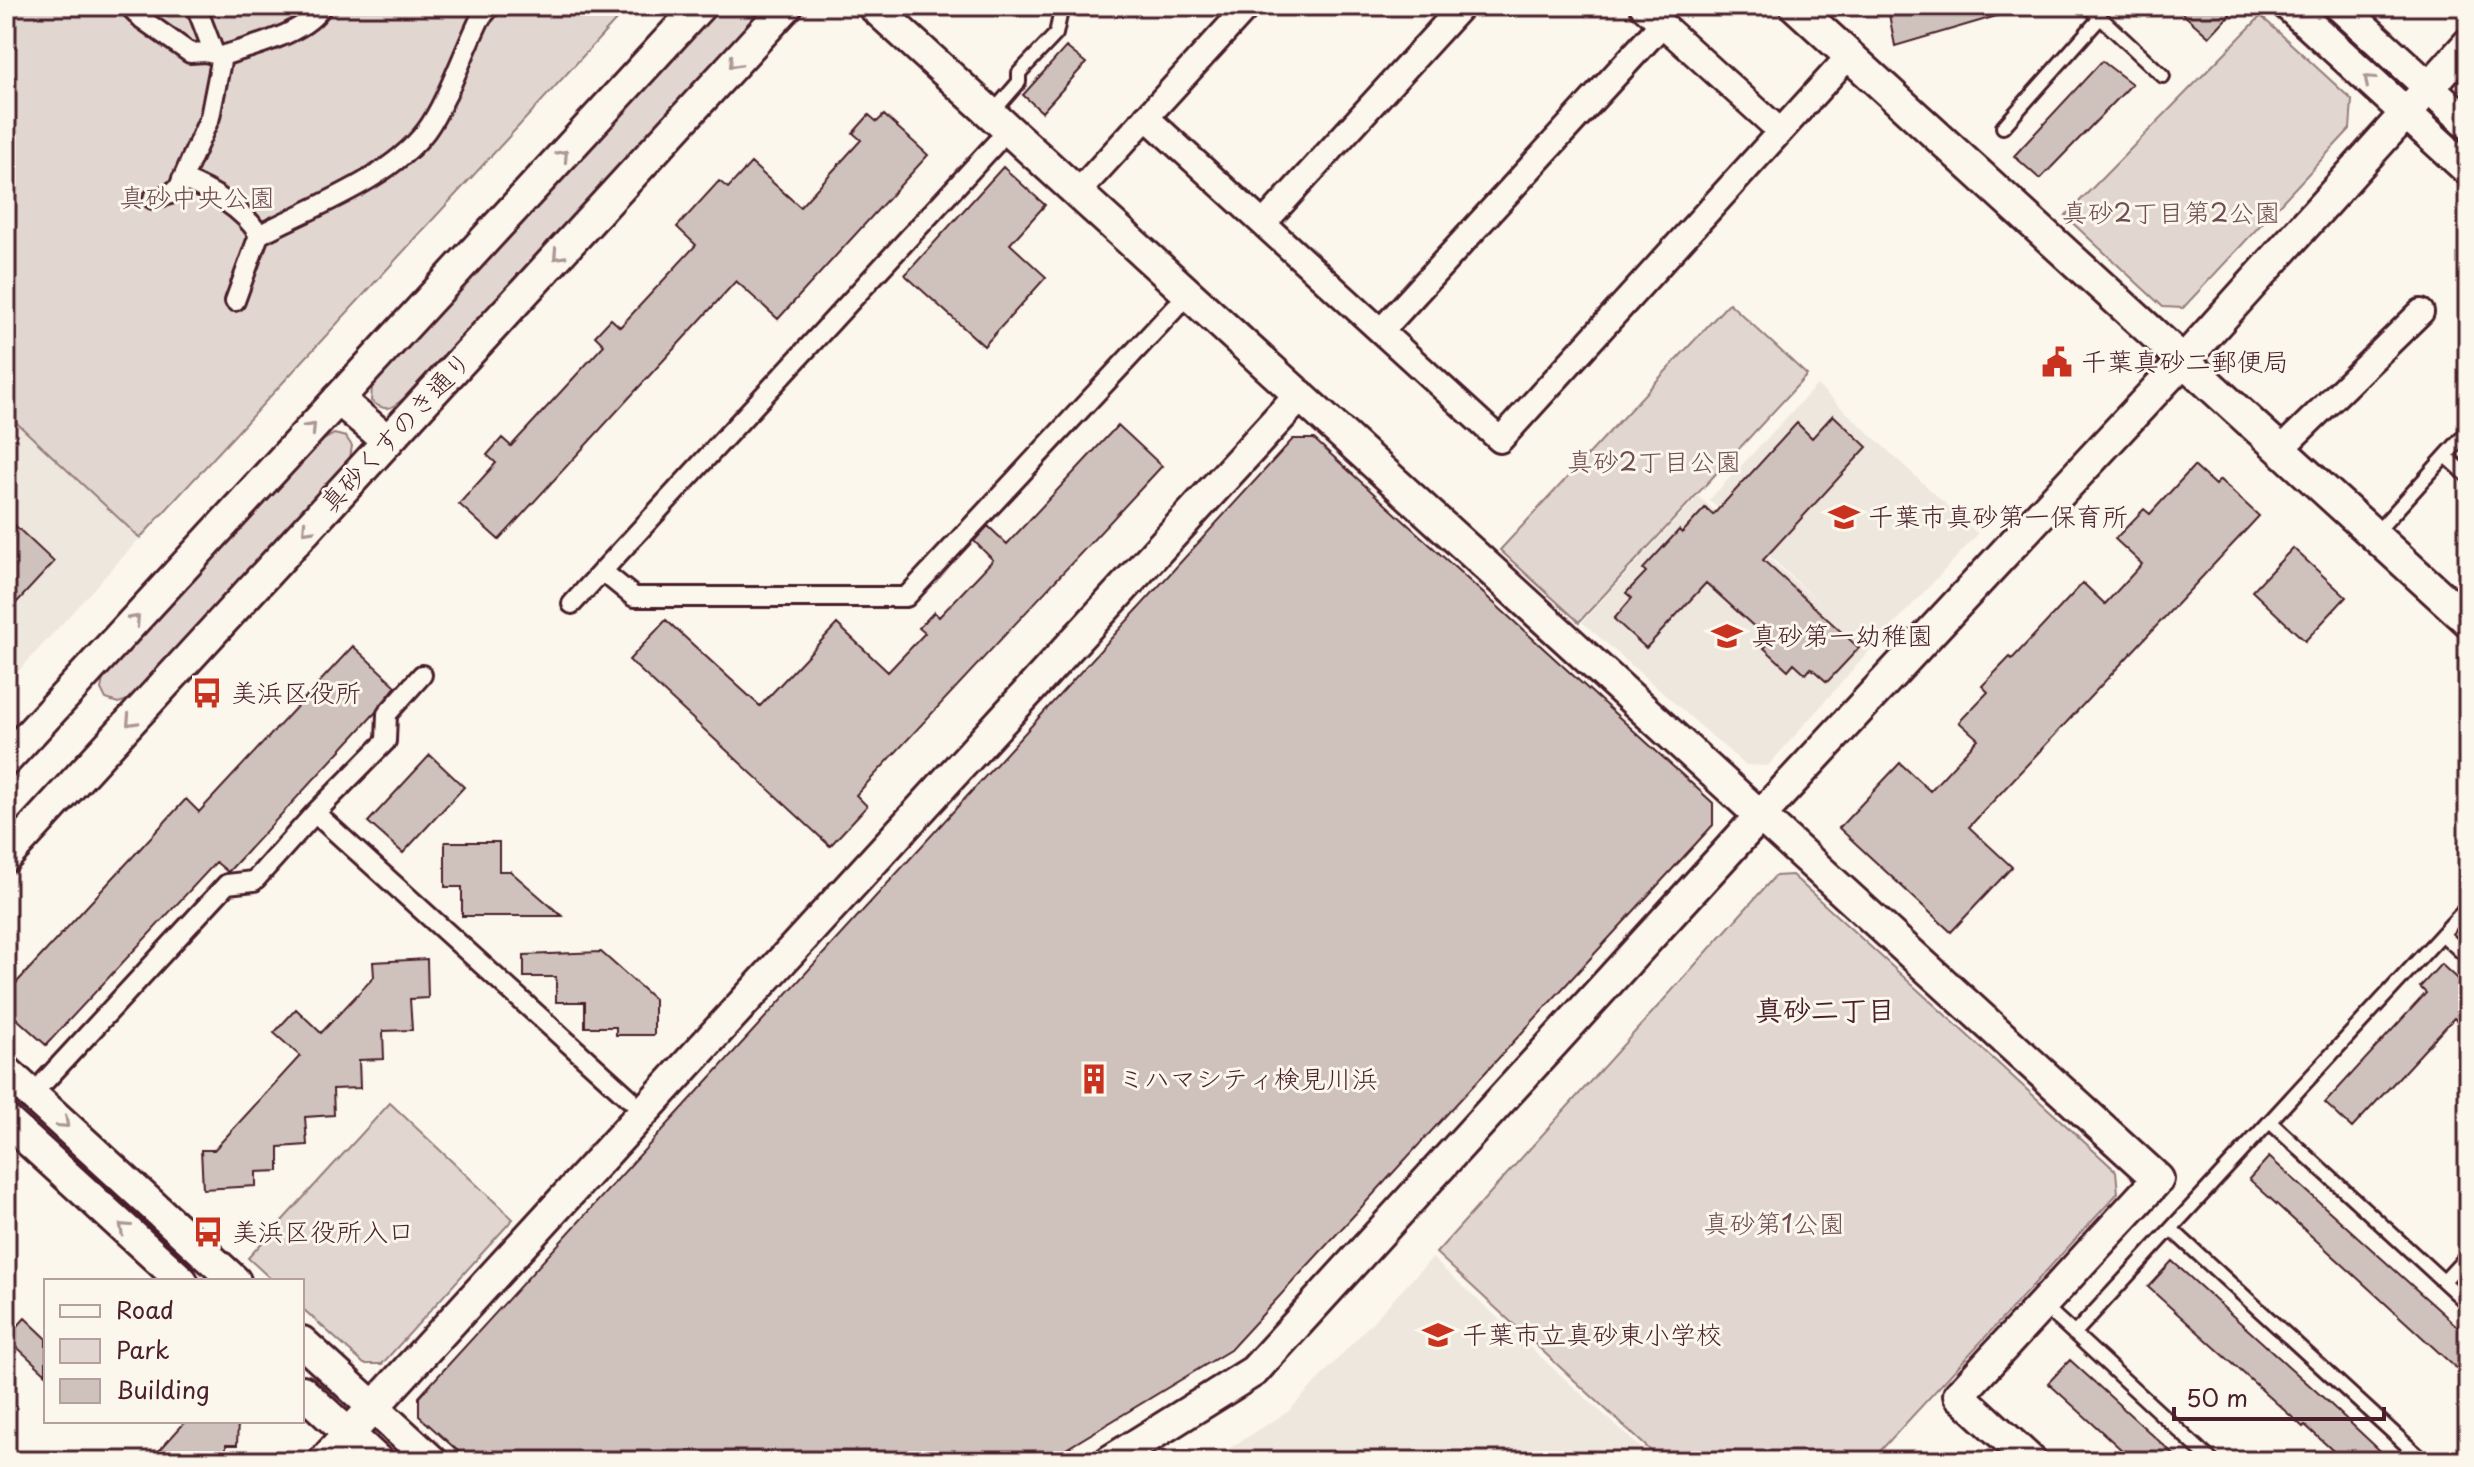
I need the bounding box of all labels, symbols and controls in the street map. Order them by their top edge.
one-way arrow [729,54,743,69]
one-way arrow [2364,74,2378,89]
one-way arrow [553,150,568,164]
park label: 真砂中央公園 [119,177,275,216]
park label: 真砂2丁目第2公園 [2062,192,2280,231]
one-way arrow [553,246,568,260]
place label: 千葉真砂二郵便局 [2081,341,2289,380]
street label: 真砂くすのき通り [310,342,480,520]
public building icon: 千葉真砂二郵便局 [2040,345,2074,379]
one-way arrow [301,423,315,438]
park label: 真砂2丁目公園 [1567,441,1741,480]
place label: 千葉市真砂第一保育所 [1868,496,2128,535]
school or university icon: 千葉市真砂第一保育所 [1827,500,1861,534]
one-way arrow [302,520,316,535]
one-way arrow [125,614,139,629]
place label: 真砂第一幼稚園 [1751,615,1933,654]
school or university icon: 真砂第一幼稚園 [1710,619,1744,653]
place label: 美浜区役所 [231,672,361,711]
bus stop icon: 美浜区役所 [190,676,224,710]
one-way arrow [126,712,141,726]
district label: 真砂二丁目 [1755,987,1895,1030]
place label: ミハマシティ検見川浜 [1118,1058,1378,1097]
building icon: ミハマシティ検見川浜 [1077,1062,1111,1096]
one-way arrow [54,1114,69,1128]
park label: 真砂第1公園 [1703,1203,1845,1242]
place label: 美浜区役所入口 [232,1211,414,1250]
bus stop icon: 美浜区役所入口 [191,1215,225,1249]
one-way arrow [119,1223,133,1238]
legend [44,1279,304,1423]
text: Road [116,1291,174,1327]
place label: 千葉市立真砂東小学校 [1462,1314,1722,1353]
school or university icon: 千葉市立真砂東小学校 [1421,1318,1455,1352]
text: Park [116,1331,170,1367]
text: Building [116,1371,210,1407]
scale bar [2174,1371,2384,1421]
text: 50 m [2186,1379,2248,1415]

